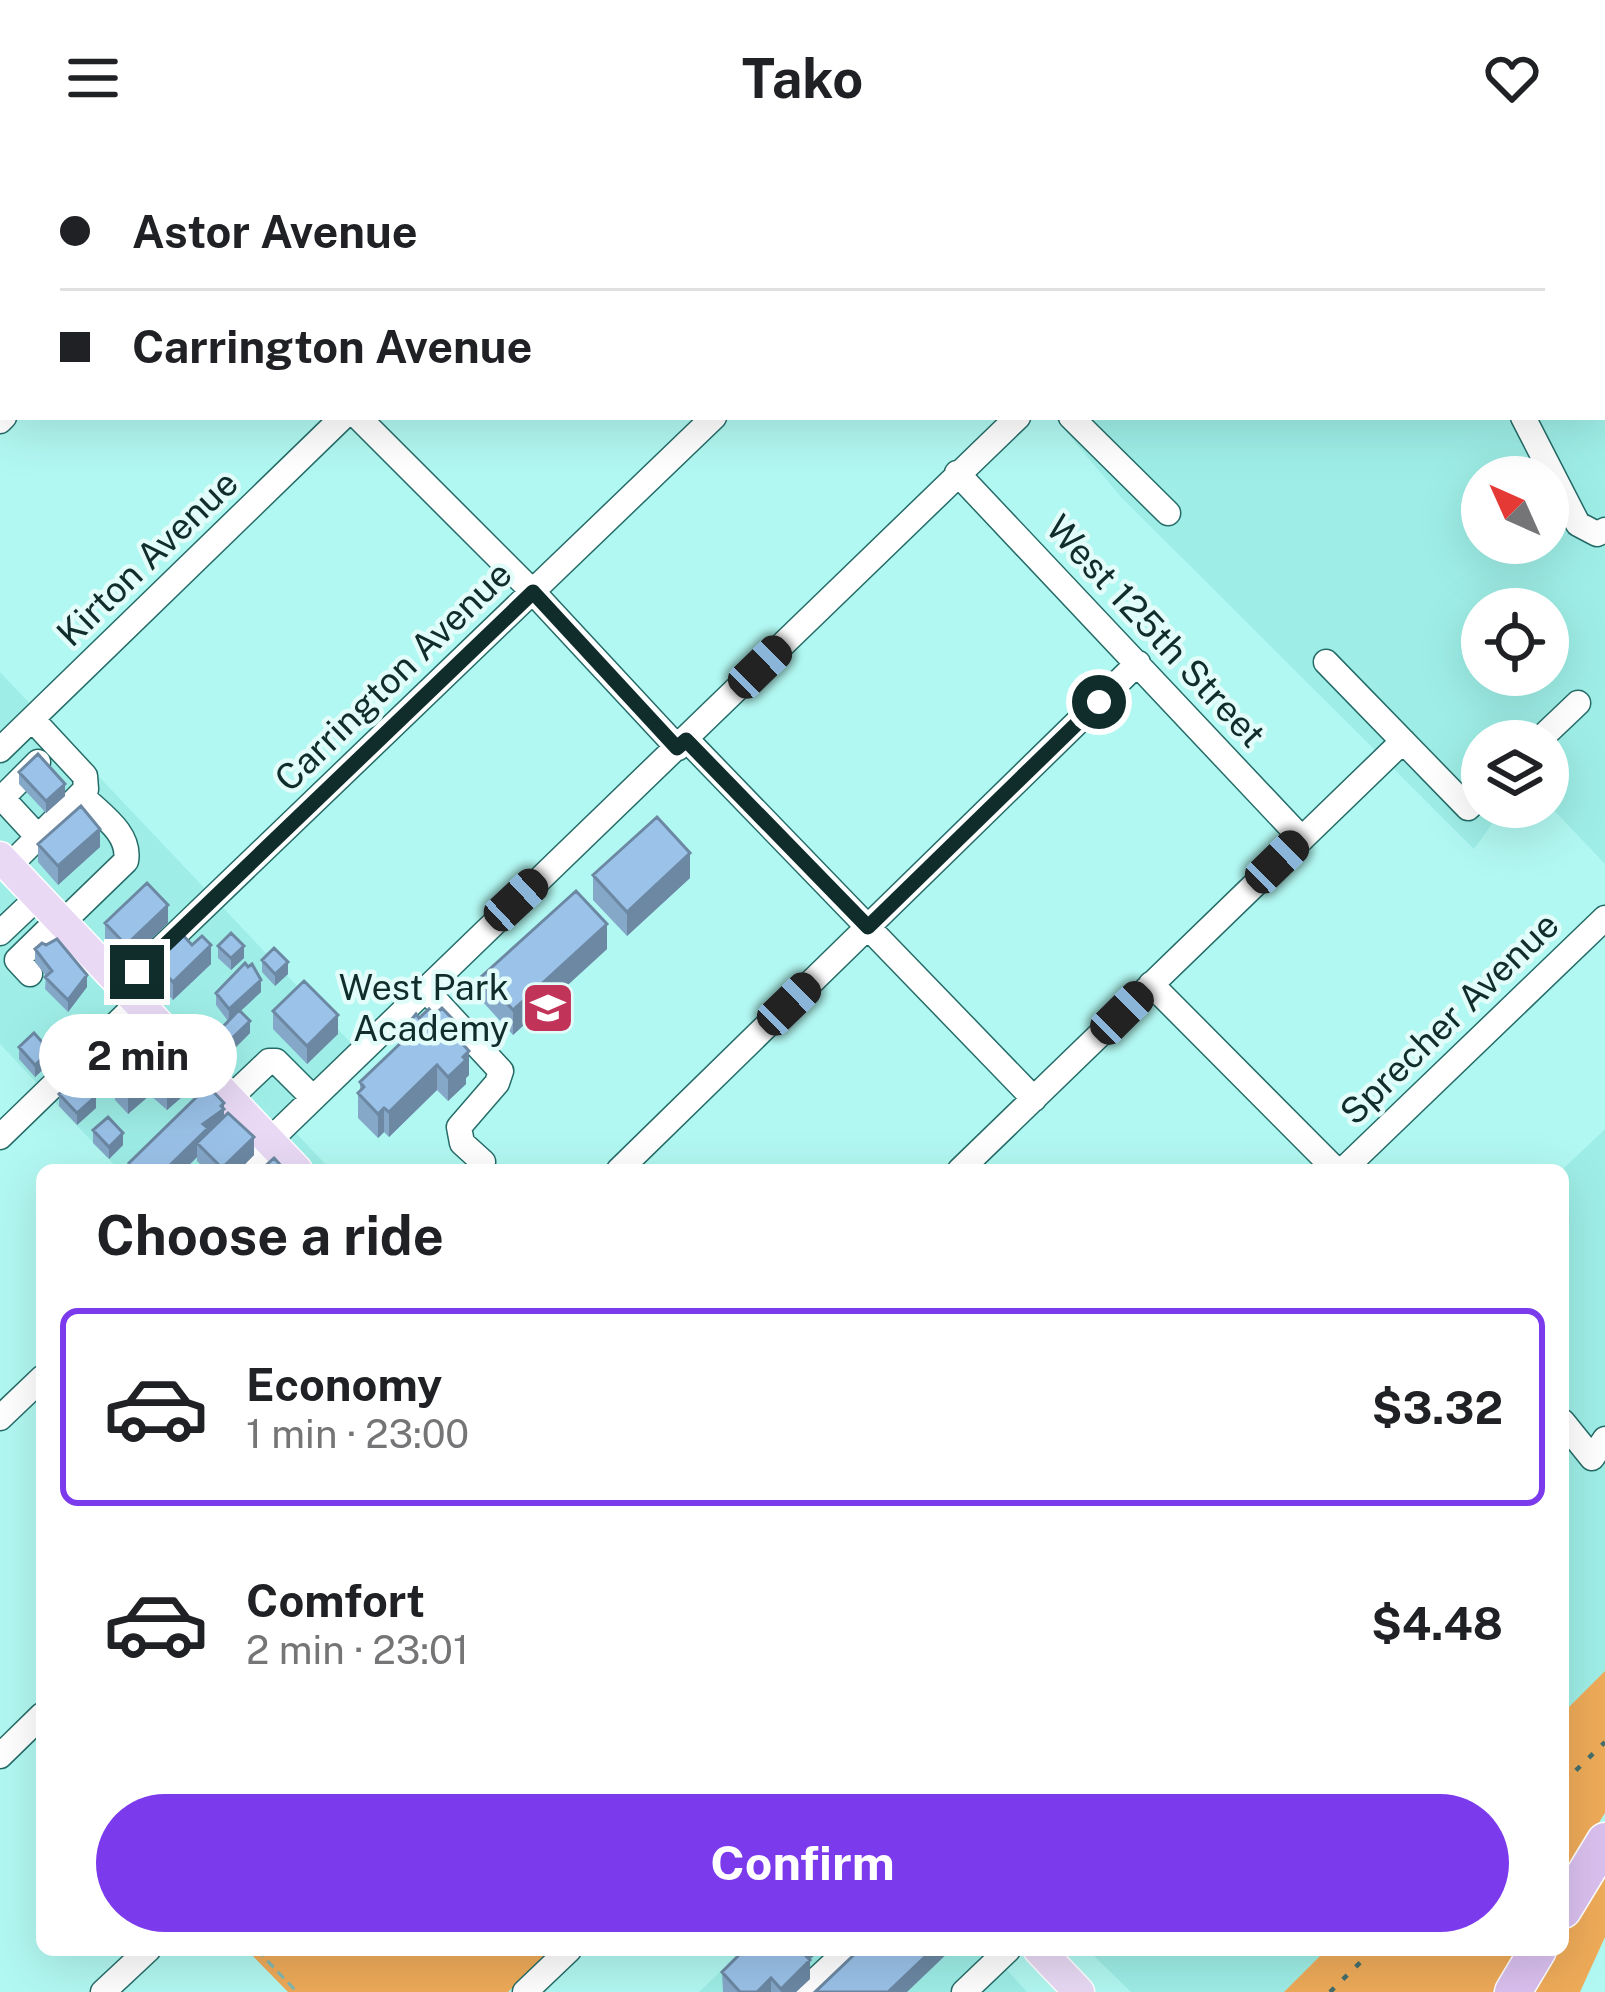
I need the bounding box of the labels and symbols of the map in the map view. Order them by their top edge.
north arrow [1461,456,1569,564]
street label: Kirton Avenue [48,462,246,654]
street label: West 125th Street [1038,506,1274,756]
street label: Carrington Avenue [266,552,520,800]
car [722,629,798,705]
route start [1072,675,1126,729]
car [1239,824,1315,900]
car [477,862,555,938]
street label: Sprecher Avenue [1331,903,1567,1133]
route end [110,945,164,999]
place label: West Park Academy [339,966,509,1049]
car [751,966,827,1042]
car [1084,975,1160,1051]
school or university icon: West Park Academy [520,980,576,1036]
callout: 2 min [38,1014,236,1098]

